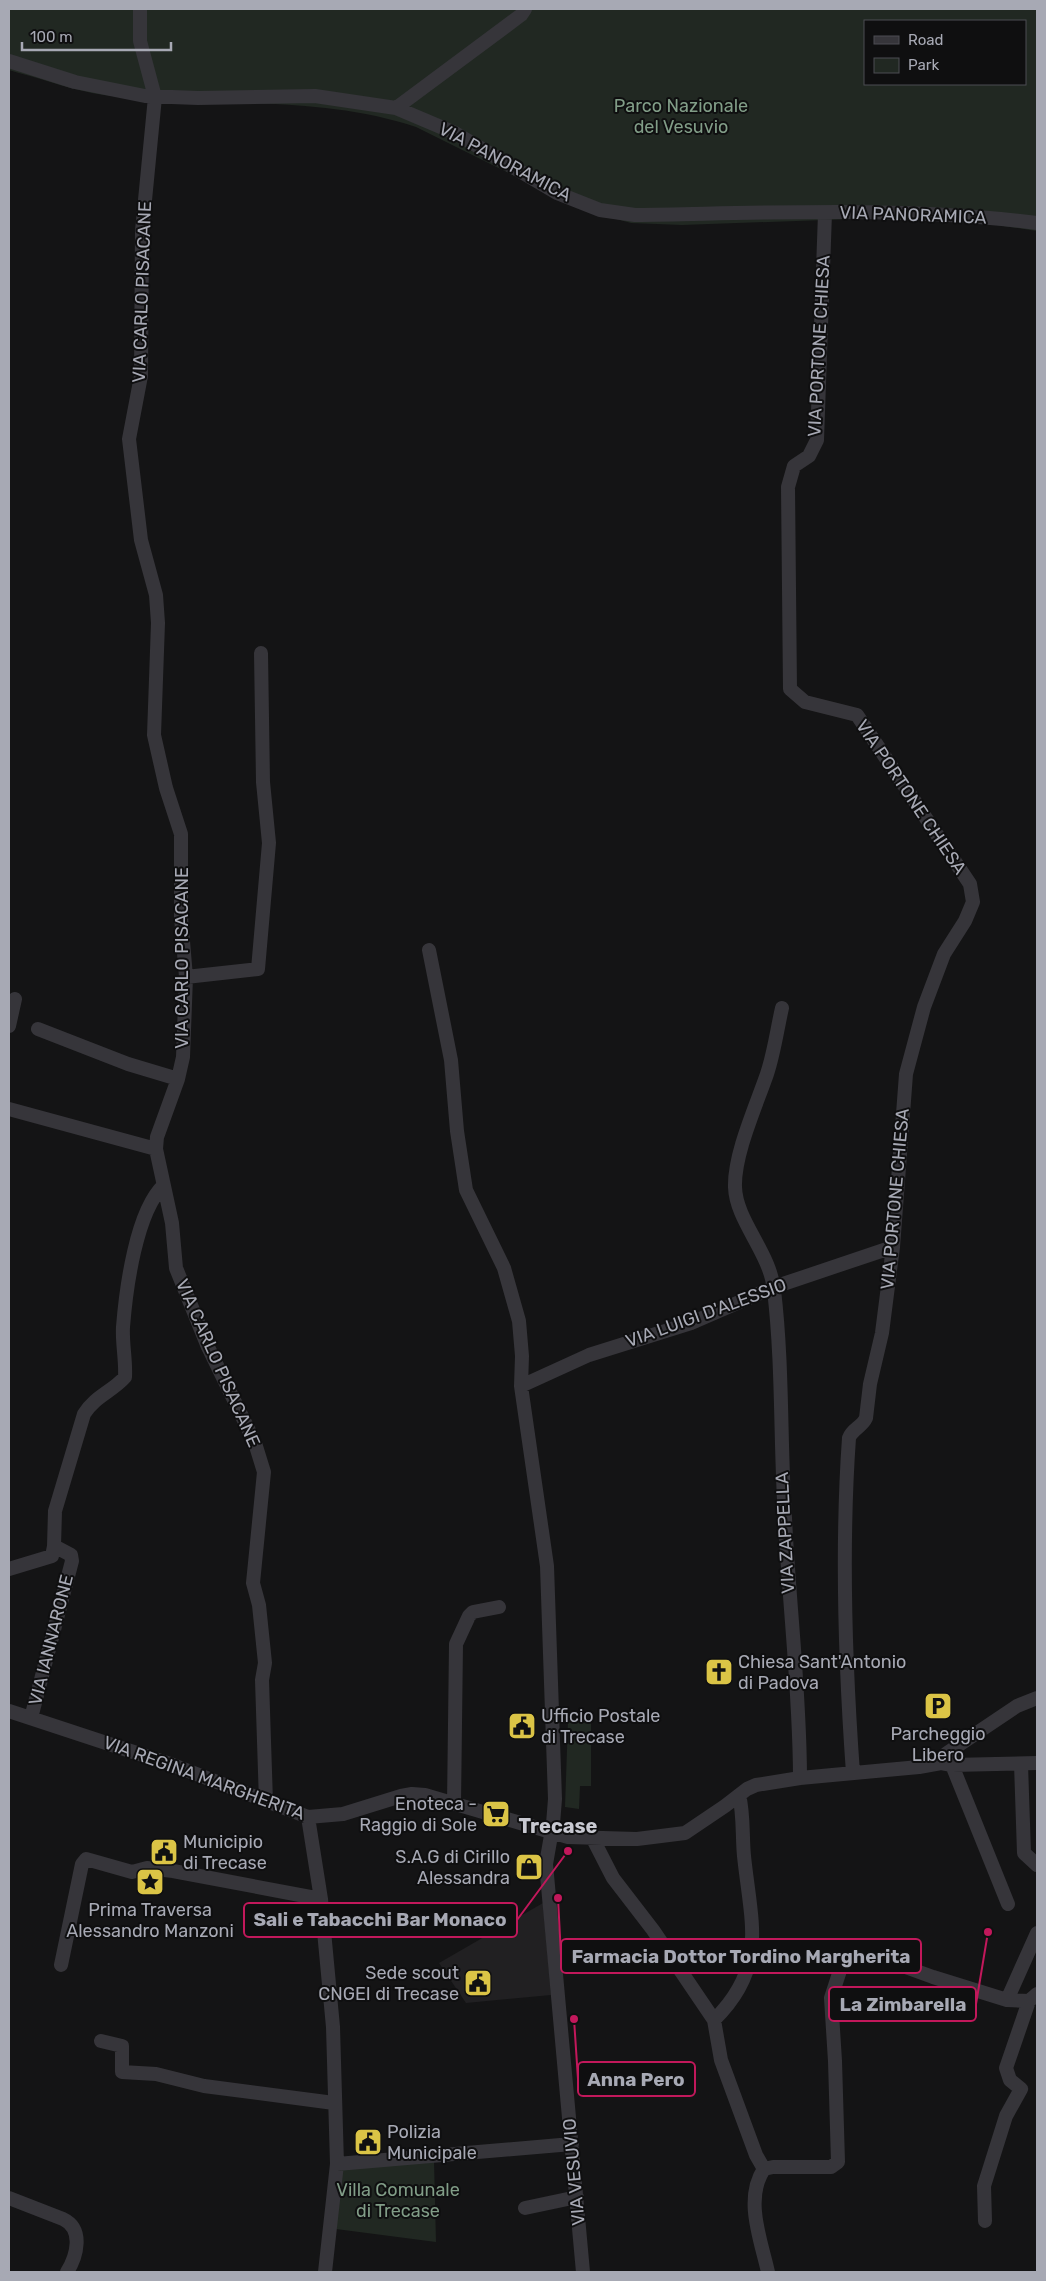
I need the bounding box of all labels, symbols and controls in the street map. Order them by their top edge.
scale bar [22,20,171,52]
legend [864,20,1026,85]
text: 100 m [30,28,72,46]
text: Road [908,31,944,49]
text: Park [908,56,939,74]
park label: Parco Nazionale del Vesuvio [614,95,748,138]
street label: VIA PANORAMICA [435,118,575,206]
street label: VIA CARLO PISACANE [128,201,156,383]
street label: VIA PANORAMICA [839,201,987,229]
street label: VIA PORTONE CHIESA [803,255,835,437]
street label: VIA PORTONE CHIESA [851,715,971,879]
street label: VIA CARLO PISACANE [171,867,193,1049]
street label: VIA PORTONE CHIESA [876,1107,914,1291]
street label: VIA LUIGI D'ALESSIO [623,1274,789,1352]
street label: VIA CARLO PISACANE [171,1276,265,1450]
street label: VIA ZAPPELLA [771,1472,799,1594]
street label: VIA IANNARONE [24,1572,78,1708]
place label: Chiesa Sant'Antonio di Padova [738,1651,906,1694]
church icon: Chiesa Sant'Antonio di Padova [704,1657,734,1687]
parking icon: Parcheggio Libero [923,1691,953,1721]
place label: Ufficio Postale di Trecase [541,1705,660,1748]
public building icon: Ufficio Postale di Trecase [507,1711,537,1741]
place label: Parcheggio Libero [890,1723,986,1766]
street label: VIA REGINA MARGHERITA [100,1731,308,1825]
place label: Enoteca - Raggio di Sole [359,1793,477,1836]
supermarket icon: Enoteca - Raggio di Sole [481,1799,511,1829]
district label: Trecase [519,1814,598,1838]
place label: Municipio di Trecase [183,1831,267,1874]
public building icon: Municipio di Trecase [149,1837,179,1867]
place label: S.A.G di Cirillo Alessandra [395,1846,510,1889]
shop icon: S.A.G di Cirillo Alessandra [514,1852,544,1882]
place icon: Prima Traversa Alessandro Manzoni [135,1867,165,1897]
place label: Prima Traversa Alessandro Manzoni [66,1899,234,1942]
callout: Sali e Tabacchi Bar Monaco [244,1903,517,1937]
text: Sali e Tabacchi Bar Monaco [253,1908,507,1931]
callout: Farmacia Dottor Tordino Margherita [561,1939,921,1973]
text: Farmacia Dottor Tordino Margherita [571,1945,911,1968]
place label: Sede scout CNGEI di Trecase [318,1962,459,2005]
public building icon: Sede scout CNGEI di Trecase [463,1968,493,1998]
callout: La Zimbarella [829,1987,976,2021]
text: La Zimbarella [840,1993,966,2016]
callout: Anna Pero [578,2062,695,2096]
text: Anna Pero [587,2068,685,2091]
street label: VIA VESUVIO [558,2117,590,2227]
place label: Polizia Municipale [387,2121,477,2164]
public building icon: Polizia Municipale [353,2127,383,2157]
park label: Villa Comunale di Trecase [336,2179,460,2222]

